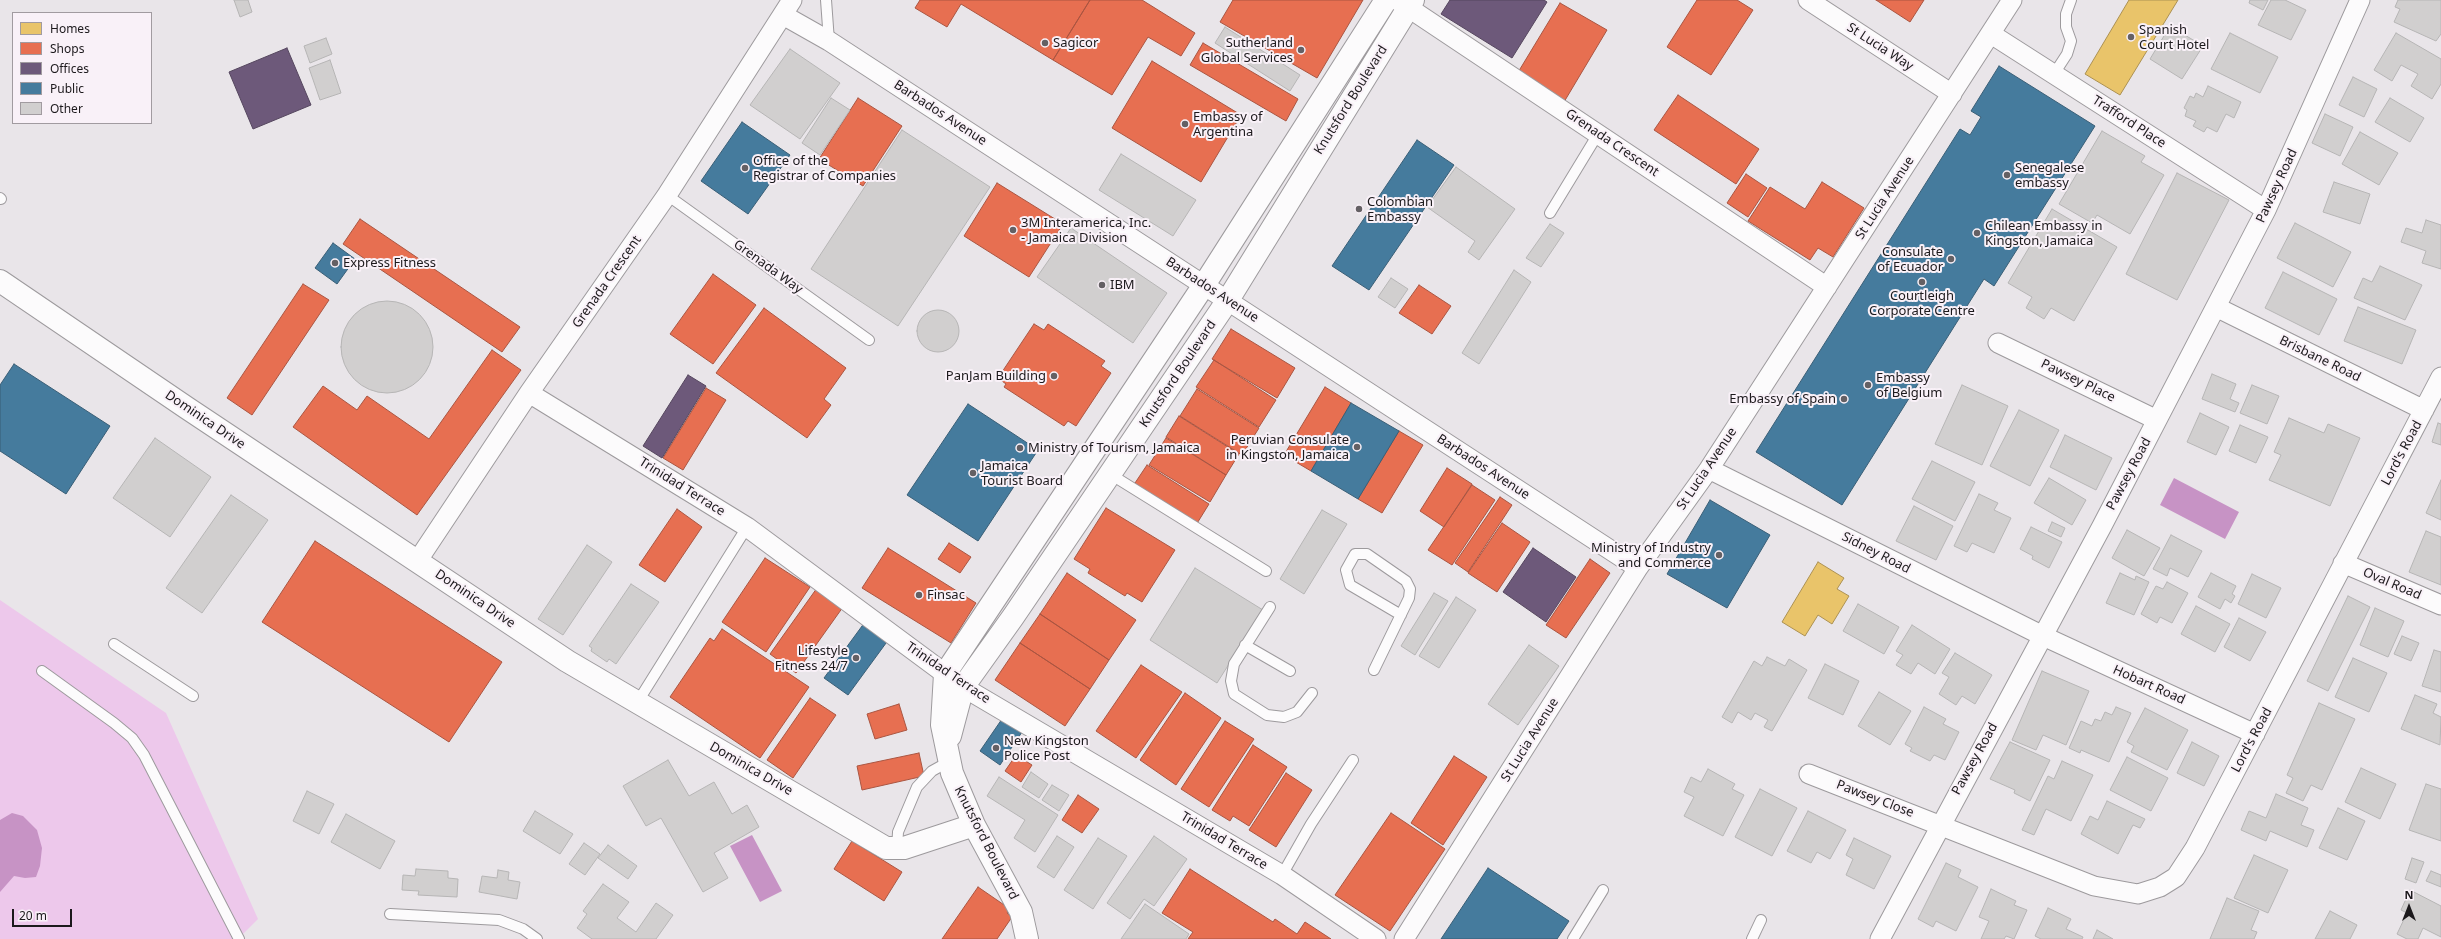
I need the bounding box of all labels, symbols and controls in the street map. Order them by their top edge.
legend [12,12,152,124]
text: Homes [50,20,90,37]
street label: St Lucia Way [1844,20,1916,74]
place label: Spanish Court Hotel [2139,22,2209,53]
marker: Spanish Court Hotel [2126,32,2136,42]
place label: Sagicor [1053,35,1098,51]
place label: Sutherland Global Services [1201,35,1293,66]
marker: Sagicor [1040,38,1050,48]
text: Shops [50,40,84,57]
street label: Knutsford Boulevard [1311,43,1391,157]
marker: Sutherland Global Services [1296,45,1306,55]
text: Offices [50,60,89,77]
street label: Barbados Avenue [891,77,989,149]
text: Public [50,80,84,97]
street label: Trafford Place [2089,92,2169,152]
text: Other [50,100,83,117]
street label: Grenada Crescent [1562,106,1662,180]
place label: Embassy of Argentina [1193,109,1262,140]
marker: Embassy of Argentina [1180,119,1190,129]
street label: Pawsey Road [2253,146,2301,226]
place label: Office of the Registrar of Companies [753,153,896,184]
street label: St Lucia Avenue [1852,154,1918,242]
place label: Senegalese embassy [2015,160,2084,191]
marker: Office of the Registrar of Companies [740,163,750,173]
marker: Senegalese embassy [2002,170,2012,180]
place label: Colombian Embassy [1367,194,1433,225]
marker: Colombian Embassy [1354,204,1364,214]
place label: 3M Interamerica, Inc. - Jamaica Division [1021,215,1151,246]
place label: Chilean Embassy in Kingston, Jamaica [1985,218,2103,249]
marker: 3M Interamerica, Inc. - Jamaica Division [1008,225,1018,235]
marker: Chilean Embassy in Kingston, Jamaica [1972,228,1982,238]
street label: Grenada Crescent [569,233,645,331]
street label: Grenada Way [730,237,806,297]
place label: Consulate of Ecuador [1877,244,1943,275]
street label: Barbados Avenue [1163,254,1261,326]
marker: Consulate of Ecuador [1946,254,1956,264]
place label: Express Fitness [343,255,436,271]
marker: Express Fitness [330,258,340,268]
place label: IBM [1110,277,1135,293]
marker: Courtleigh Corporate Centre [1917,277,1927,287]
marker: IBM [1097,280,1107,290]
place label: Courtleigh Corporate Centre [1869,288,1975,319]
street label: Knutsford Boulevard [1136,318,1220,430]
street label: Brisbane Road [2277,333,2363,385]
street label: Pawsey Place [2038,356,2118,406]
place label: PanJam Building [946,368,1046,384]
place label: Embassy of Belgium [1876,370,1942,401]
marker: PanJam Building [1049,371,1059,381]
marker: Embassy of Belgium [1863,380,1873,390]
street label: Dominica Drive [162,387,248,453]
place label: Embassy of Spain [1729,391,1836,407]
marker: Embassy of Spain [1839,394,1849,404]
street label: Lord's Road [2378,418,2426,488]
street label: St Lucia Avenue [1674,425,1740,513]
street label: Barbados Avenue [1434,431,1532,503]
place label: Peruvian Consulate in Kingston, Jamaica [1226,432,1349,463]
street label: Pawsey Road [2103,435,2155,513]
place label: Ministry of Tourism, Jamaica [1028,440,1200,456]
marker: Peruvian Consulate in Kingston, Jamaica [1352,442,1362,452]
marker: Ministry of Tourism, Jamaica [1015,443,1025,453]
street label: Trinidad Terrace [636,454,728,520]
place label: Jamaica Tourist Board [981,458,1063,489]
marker: Jamaica Tourist Board [968,468,978,478]
street label: Sidney Road [1839,529,1913,577]
place label: Ministry of Industry and Commerce [1591,540,1711,571]
marker: Ministry of Industry and Commerce [1714,550,1724,560]
street label: Oval Road [2360,565,2424,603]
street label: Dominica Drive [432,566,518,632]
place label: Finsac [927,587,965,603]
marker: Finsac [914,590,924,600]
street label: Trinidad Terrace [903,639,993,707]
place label: Lifestyle Fitness 24/7 [775,643,848,674]
marker: Lifestyle Fitness 24/7 [851,653,861,663]
street label: Hobart Road [2110,662,2188,708]
street label: St Lucia Avenue [1498,695,1562,785]
street label: Lord's Road [2228,705,2276,775]
street label: Pawsey Road [1949,720,2001,798]
place label: New Kingston Police Post [1004,733,1089,764]
street label: Dominica Drive [707,739,795,799]
marker: New Kingston Police Post [991,743,1001,753]
street label: Pawsey Close [1834,777,1916,821]
street label: Knutsford Boulevard [951,783,1021,903]
street label: Trinidad Terrace [1178,809,1270,873]
north arrow [2389,887,2429,927]
text: N [2405,887,2413,902]
scale bar [14,901,74,927]
text: 20 m [19,907,47,924]

